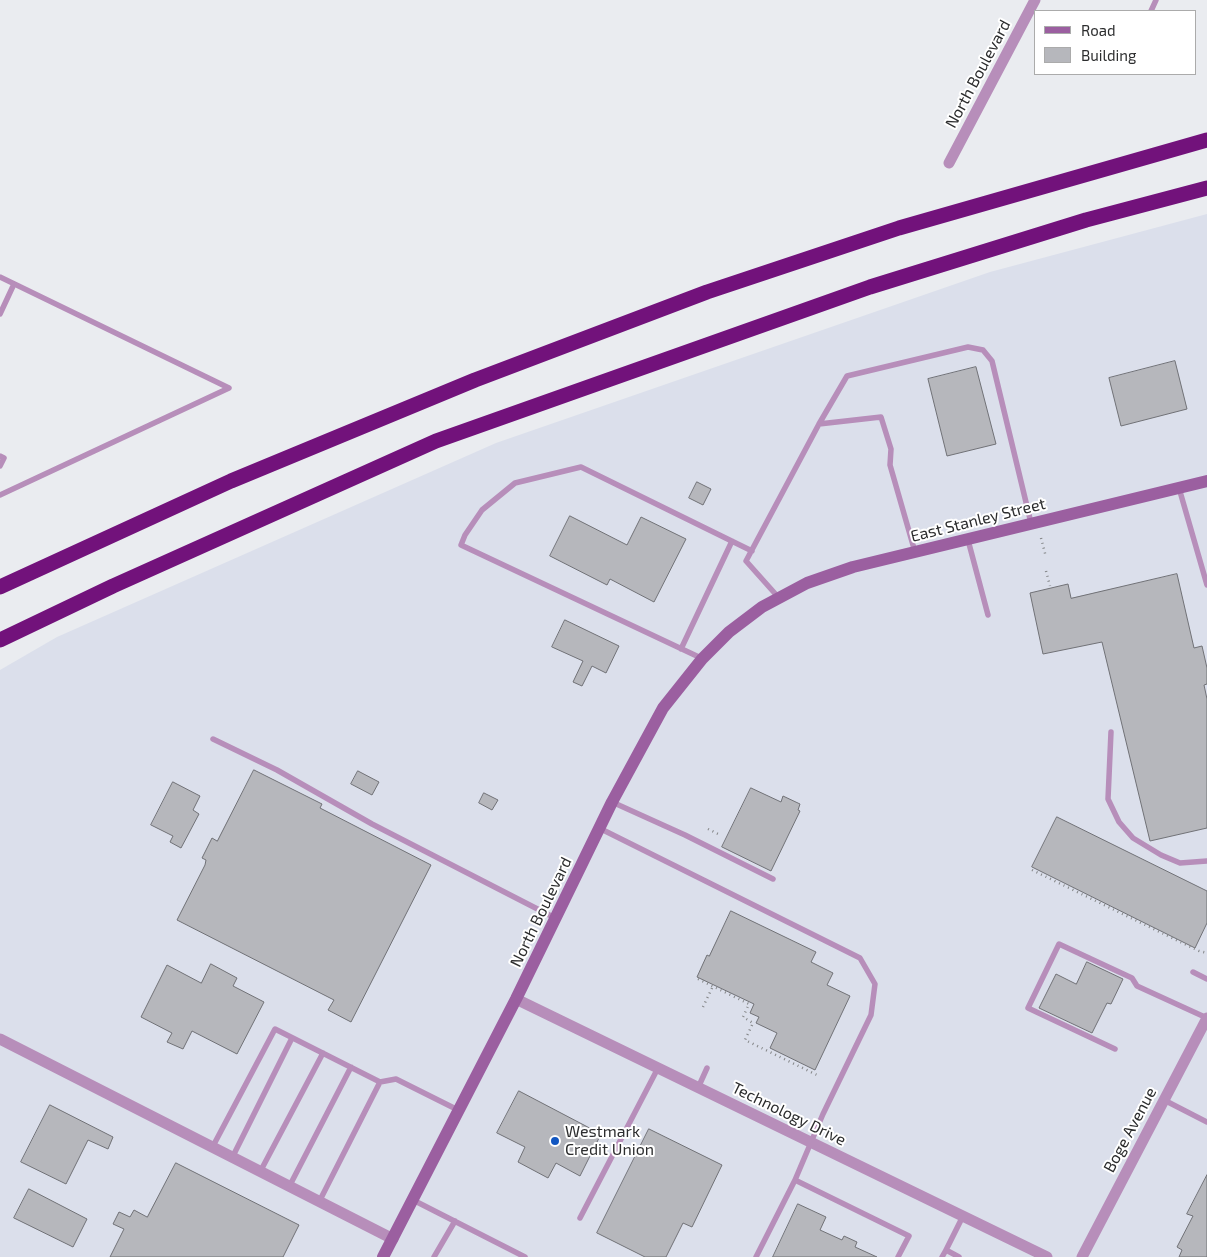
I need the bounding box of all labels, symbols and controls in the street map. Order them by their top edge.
legend [1034,10,1197,75]
street label: North Boulevard [941,17,1015,131]
text: Road [1081,21,1116,39]
text: Building [1081,46,1136,64]
street label: East Stanley Street [909,494,1047,546]
street label: North Boulevard [506,854,576,970]
street label: Technology Drive [729,1078,849,1150]
street label: Boge Avenue [1100,1084,1160,1176]
place label: Westmark Credit Union [565,1122,654,1160]
marker: Westmark Credit Union [549,1135,561,1147]

